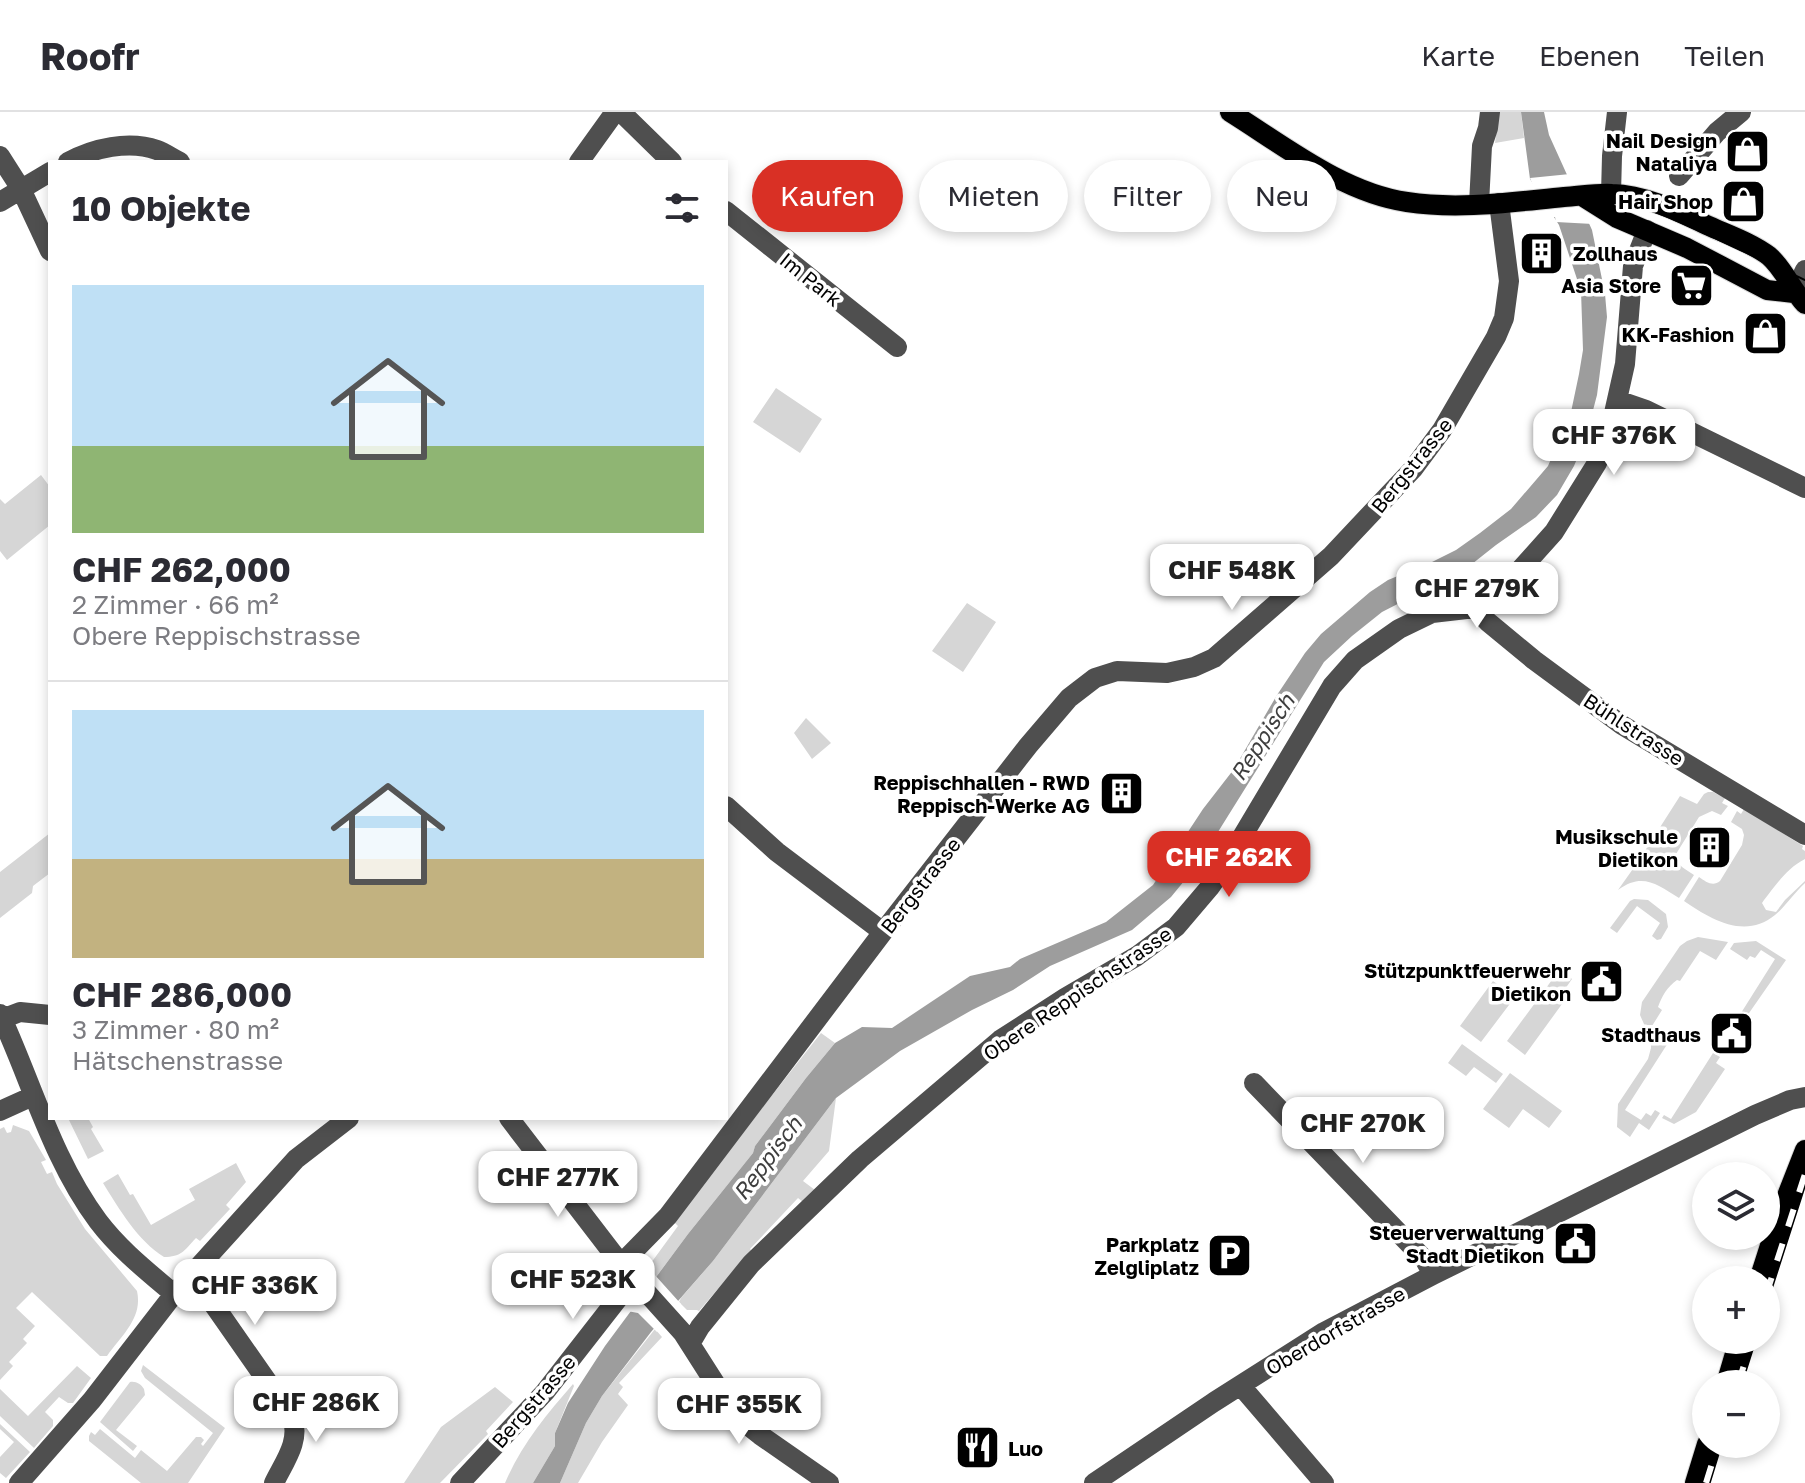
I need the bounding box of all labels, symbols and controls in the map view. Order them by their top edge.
text: Roofr [40,33,140,78]
text: Karte [1421,39,1495,72]
text: Ebenen [1539,39,1640,72]
text: Teilen [1684,39,1765,72]
place label: Nail Design Nataliya [1606,128,1717,175]
shop icon: Nail Design Nataliya [1724,128,1772,176]
chip: Kaufen [752,160,903,232]
chip: Mieten [919,160,1068,232]
chip: Filter [1084,160,1211,232]
chip: Neu [1227,160,1337,232]
shop icon: Hair Shop [1720,177,1768,225]
icon: filters [660,186,704,230]
text: 10 Objekte [72,188,250,228]
place label: Hair Shop [1618,189,1713,213]
building icon: Zollhaus [1518,229,1566,277]
place label: Zollhaus [1573,241,1658,265]
street label: Im Park [775,247,847,311]
supermarket icon: Asia Store [1668,261,1716,309]
place label: Asia Store [1561,273,1661,297]
shop icon: KK-Fashion [1741,310,1789,358]
place label: KK-Fashion [1621,322,1734,346]
icon: home [316,337,460,481]
pin: CHF 376K [1531,409,1697,477]
street label: Bergstrasse [1365,413,1457,517]
text: CHF 376K [1551,419,1677,450]
pin: CHF 548K [1149,544,1315,612]
text: CHF 262,000 [72,549,291,589]
text: CHF 548K [1168,554,1296,585]
pin: CHF 279K [1394,562,1560,630]
text: CHF 279K [1414,572,1540,603]
text: 2 Zimmer · 66 m² [72,589,279,620]
text: Obere Reppischstrasse [72,620,361,651]
water label: Reppisch [1224,687,1301,785]
street label: Bühlstrasse [1579,688,1689,770]
icon: home [316,762,460,906]
building icon: Reppischhallen - RWD Reppisch-Werke AG [1097,769,1145,817]
place label: Reppischhallen - RWD Reppisch-Werke AG [873,770,1090,817]
building icon: Musikschule Dietikon [1685,823,1733,871]
place label: Musikschule Dietikon [1555,824,1678,871]
pin: CHF 262K [1146,831,1312,899]
street label: Bergstrasse [875,832,965,938]
text: CHF 262K [1165,841,1293,872]
street label: Obere Reppischstrasse [978,921,1176,1065]
place label: Stützpunktfeuerwehr Dietikon [1364,958,1571,1005]
public building icon: Stützpunktfeuerwehr Dietikon [1578,958,1626,1006]
text: CHF 286,000 [72,974,292,1014]
public building icon: Stadthaus [1708,1010,1756,1058]
text: 3 Zimmer · 80 m² [72,1014,279,1045]
place label: Stadthaus [1601,1022,1701,1046]
text: Hätschenstrasse [72,1045,283,1076]
pin: CHF 270K [1280,1097,1446,1165]
text: CHF 270K [1300,1107,1426,1138]
water label: Reppisch [727,1110,808,1205]
pin: CHF 277K [475,1151,641,1219]
text: CHF 277K [496,1161,620,1192]
map controls [1692,1162,1780,1458]
button: layers [1692,1162,1780,1250]
public building icon: Steuerverwaltung Stadt Dietikon [1551,1219,1599,1267]
place label: Steuerverwaltung Stadt Dietikon [1369,1220,1544,1267]
parking icon: Parkplatz Zelgliplatz [1206,1231,1254,1279]
place label: Parkplatz Zelgliplatz [1095,1232,1199,1279]
pin: CHF 523K [490,1253,656,1321]
pin: CHF 336K [172,1259,338,1327]
text: CHF 523K [510,1263,636,1294]
button: + [1692,1266,1780,1354]
text: CHF 336K [191,1269,319,1300]
street label: Oberdorfstrasse [1261,1281,1409,1379]
street label: Bergstrasse [486,1350,580,1452]
button: − [1692,1370,1780,1458]
pin: CHF 286K [233,1376,399,1444]
pin: CHF 355K [656,1378,822,1446]
text: CHF 286K [252,1386,380,1417]
text: CHF 355K [676,1388,802,1419]
restaurant icon: Luo [953,1424,1001,1472]
place label: Luo [1008,1436,1043,1460]

